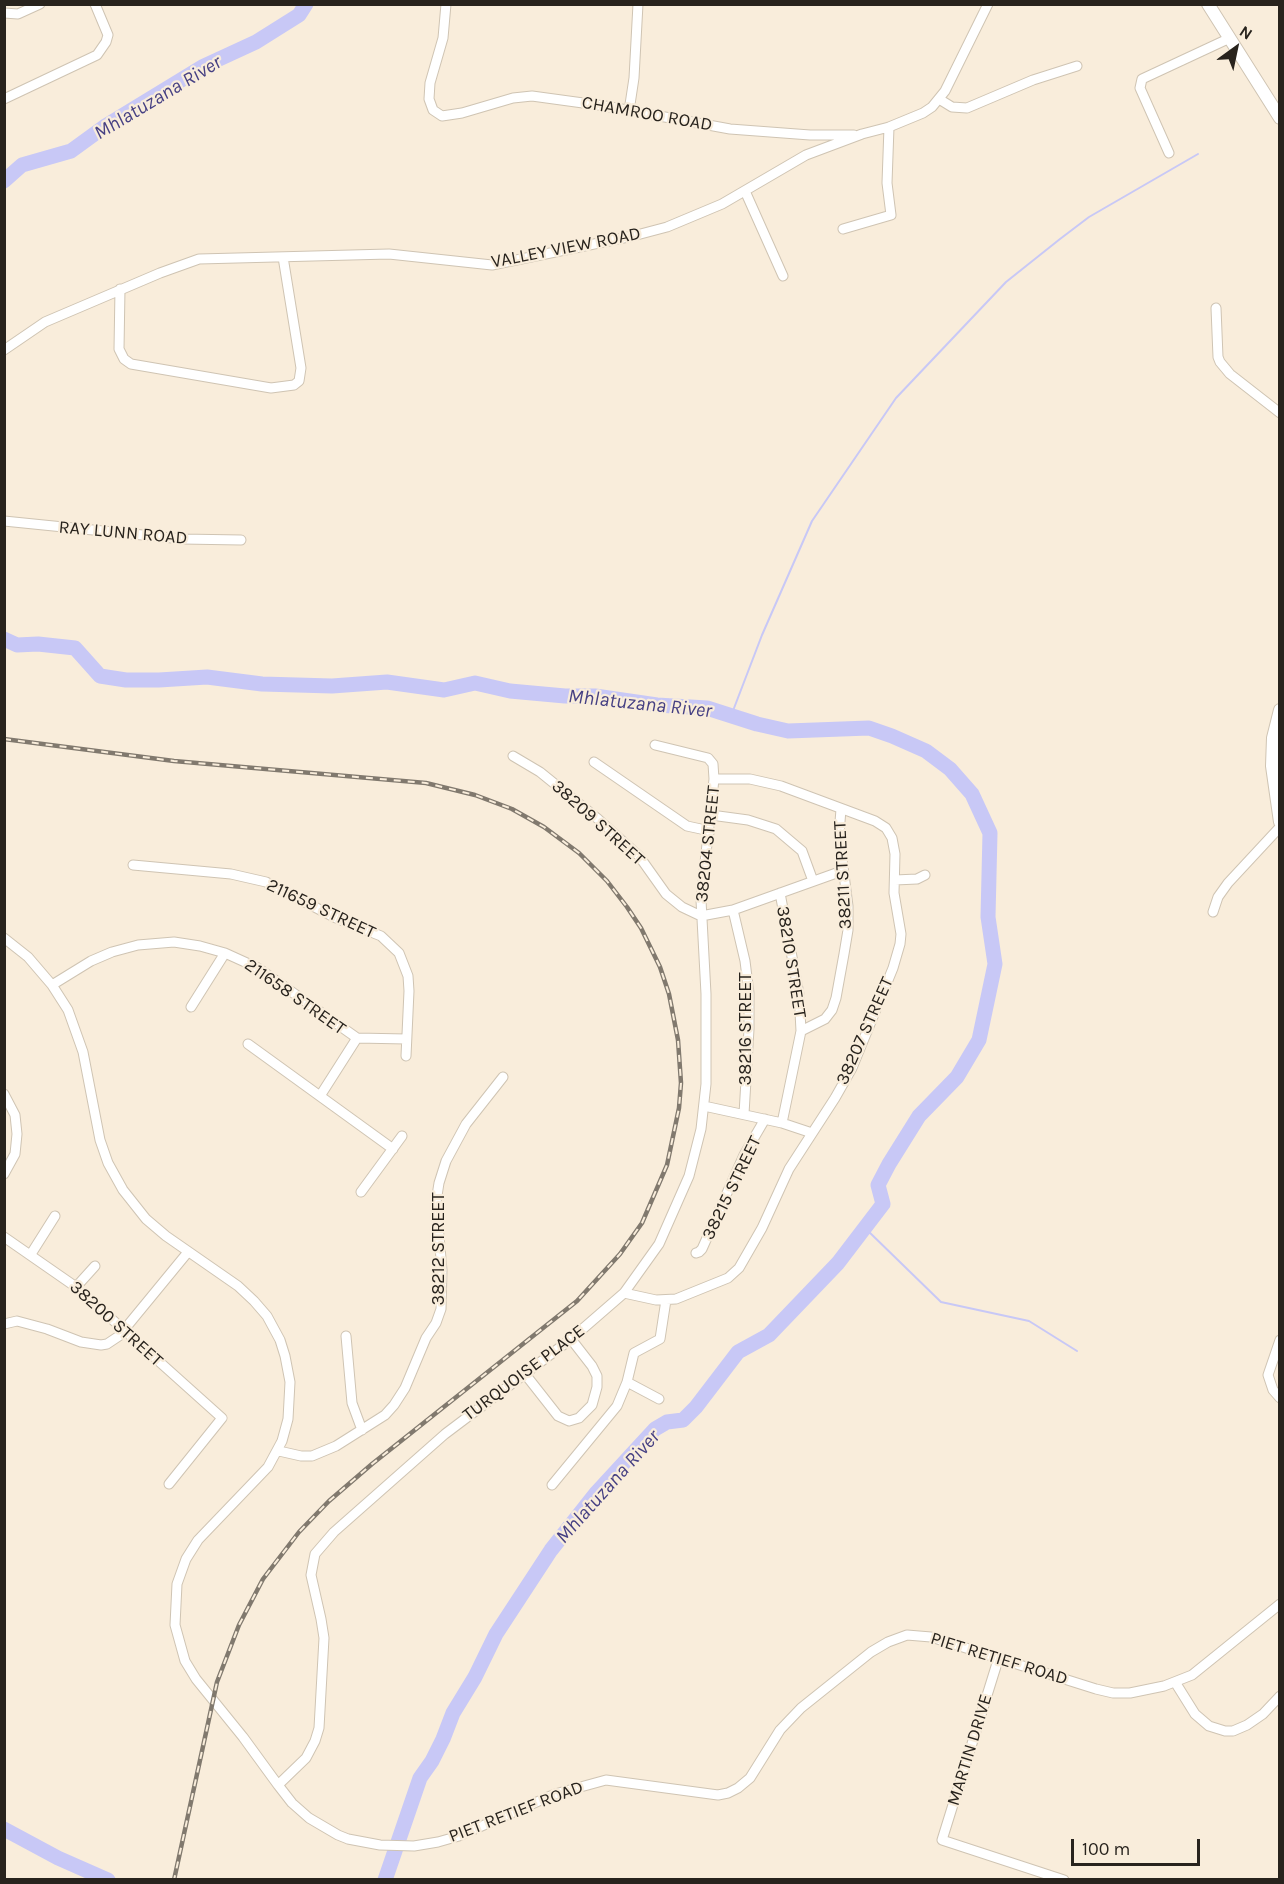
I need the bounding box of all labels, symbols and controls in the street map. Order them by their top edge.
north arrow [1206,18,1266,78]
text: N [1236,21,1256,44]
water label: Mhlatuzana River [90,51,226,145]
street label: CHAMROO ROAD [580,92,714,136]
street label: VALLEY VIEW ROAD [490,223,642,273]
street label: RAY LUNN ROAD [58,517,188,549]
water label: Mhlatuzana River [567,685,713,723]
street label: 38209 STREET [547,776,649,870]
street label: 38204 STREET [691,785,725,903]
street label: 38211 STREET [829,820,857,930]
street label: 211659 STREET [263,874,379,944]
street label: 38210 STREET [771,904,811,1020]
street label: 211658 STREET [240,954,350,1040]
street label: 38216 STREET [735,973,757,1085]
street label: 38207 STREET [832,974,898,1088]
street label: 38215 STREET [698,1133,766,1243]
street label: 38212 STREET [428,1193,450,1305]
street label: 38200 STREET [65,1277,167,1371]
street label: TURQUOISE PLACE [459,1320,589,1426]
water label: Mhlatuzana River [551,1425,665,1549]
street label: PIET RETIEF ROAD [928,1628,1070,1690]
street label: MARTIN DRIVE [943,1692,997,1808]
street label: PIET RETIEF ROAD [446,1776,586,1848]
scale bar [1074,1827,1203,1865]
text: 100 m [1082,1838,1130,1860]

